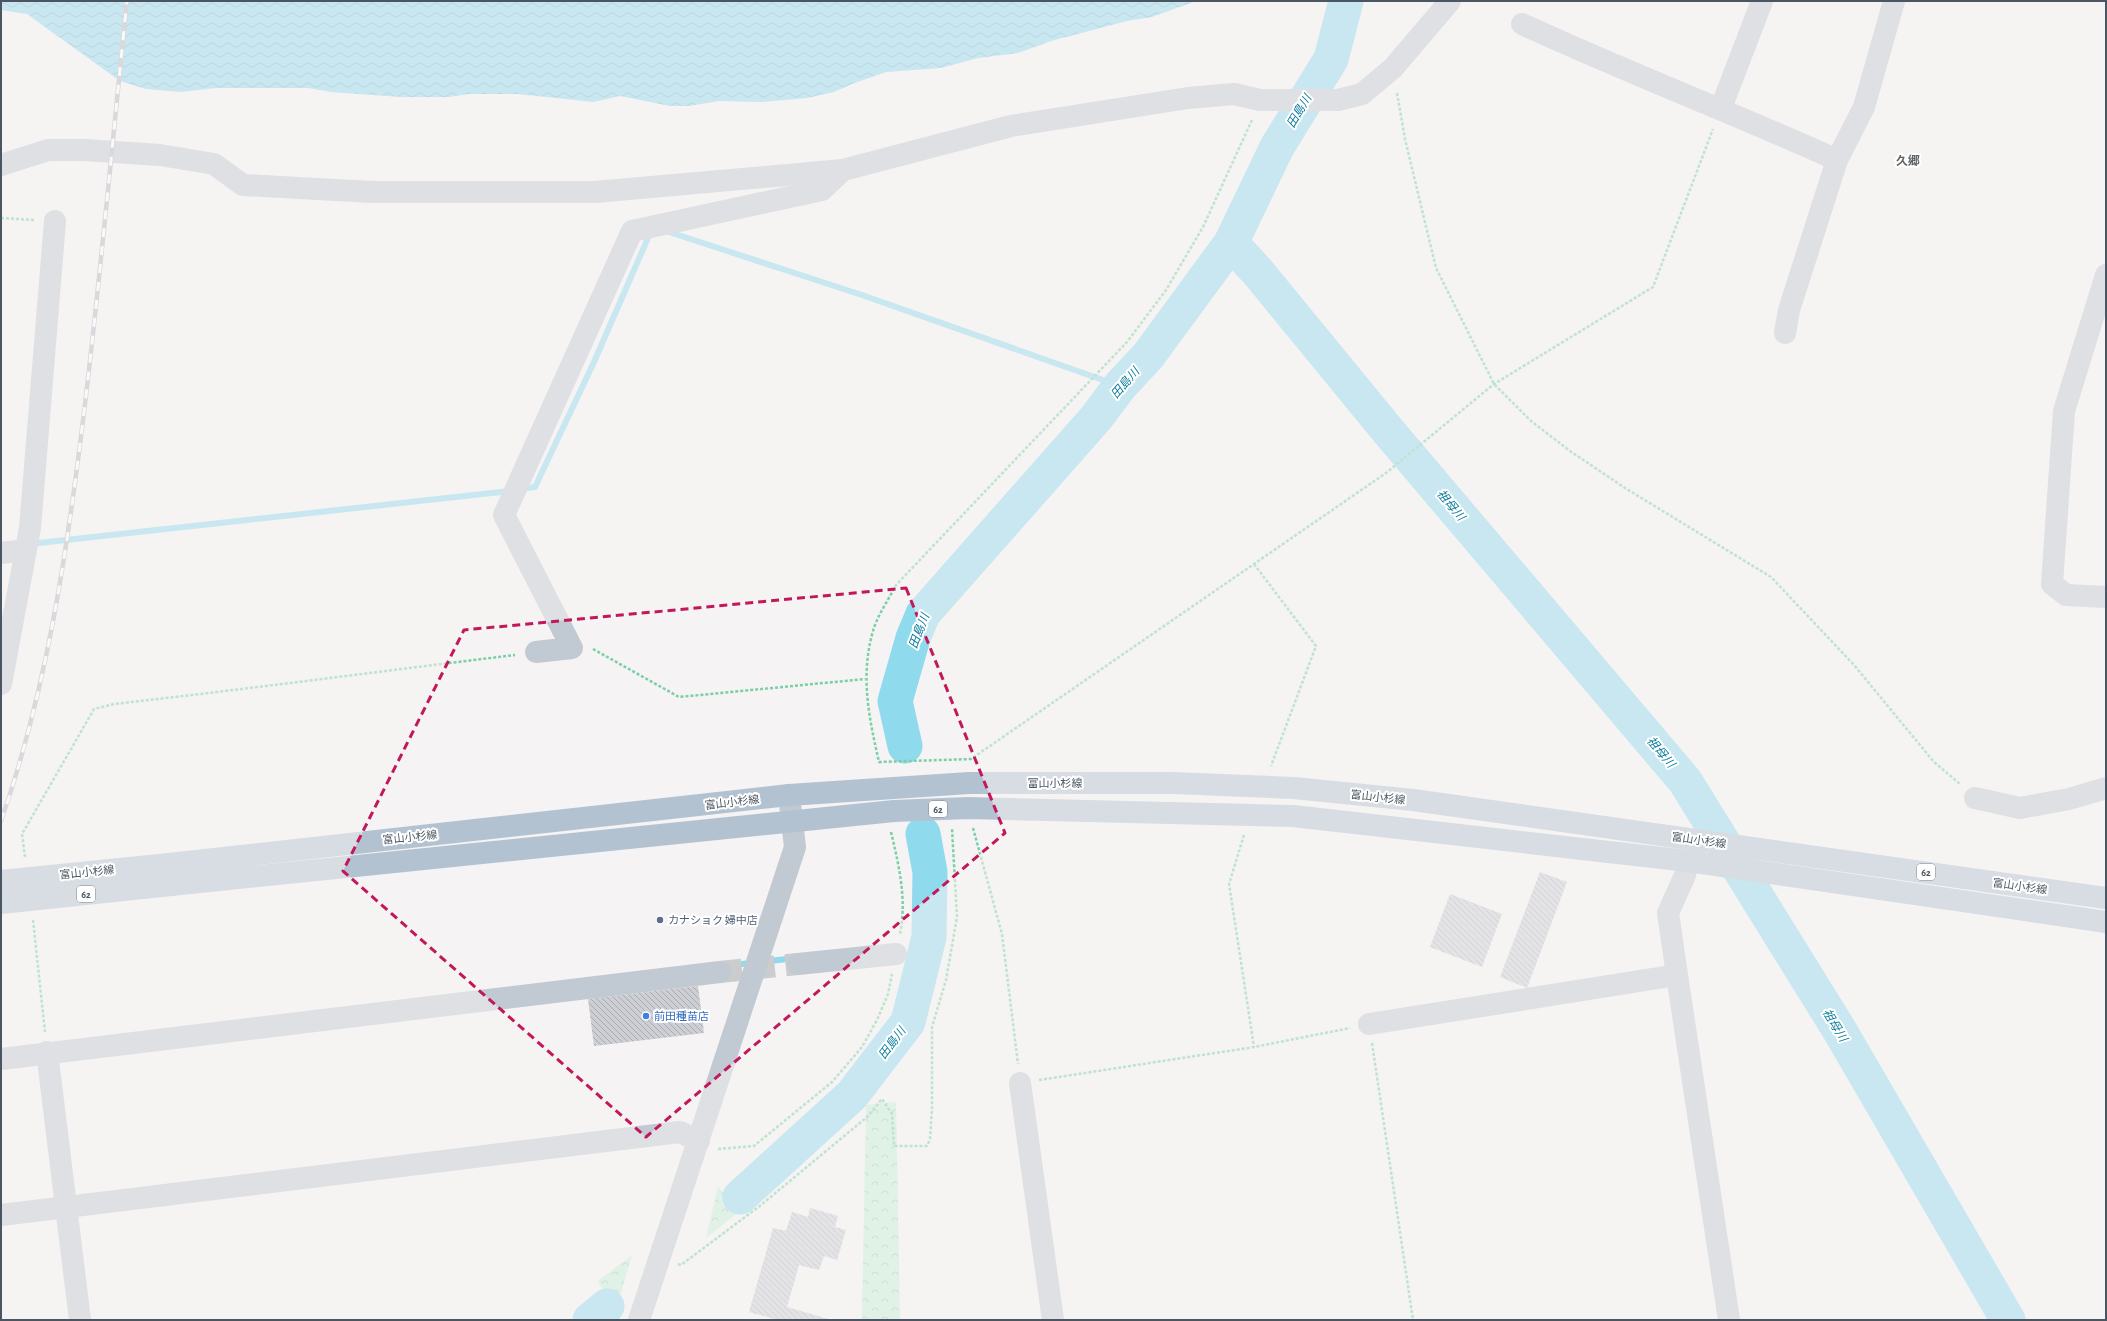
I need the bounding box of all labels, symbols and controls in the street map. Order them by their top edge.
water label: 田島川 [1284,90,1314,130]
district label: 久郷 [1896,154,1920,167]
water label: 田島川 [1108,363,1143,401]
water label: 祖母川 [1435,487,1469,524]
water label: 田島川 [906,610,932,650]
water label: 祖母川 [1645,734,1679,771]
street label: 富山小杉線 [1028,777,1083,789]
street label: 富山小杉線 [1350,788,1406,806]
street label: 富山小杉線 [704,793,760,811]
road number: 62 [929,801,947,817]
street label: 富山小杉線 [382,828,438,846]
street label: 富山小杉線 [1671,830,1727,850]
street label: 富山小杉線 [59,863,115,881]
road number: 62 [1917,864,1935,880]
street label: 富山小杉線 [1992,876,2048,896]
road number: 62 [77,886,95,902]
place label: カナショク 婦中店 [668,914,758,926]
marker: カナショク 婦中店 [655,915,665,925]
water label: 祖母川 [1821,1006,1851,1045]
place label: 前田種苗店 [654,1010,709,1022]
marker: 前田種苗店 [641,1011,651,1021]
water label: 田島川 [876,1023,909,1061]

